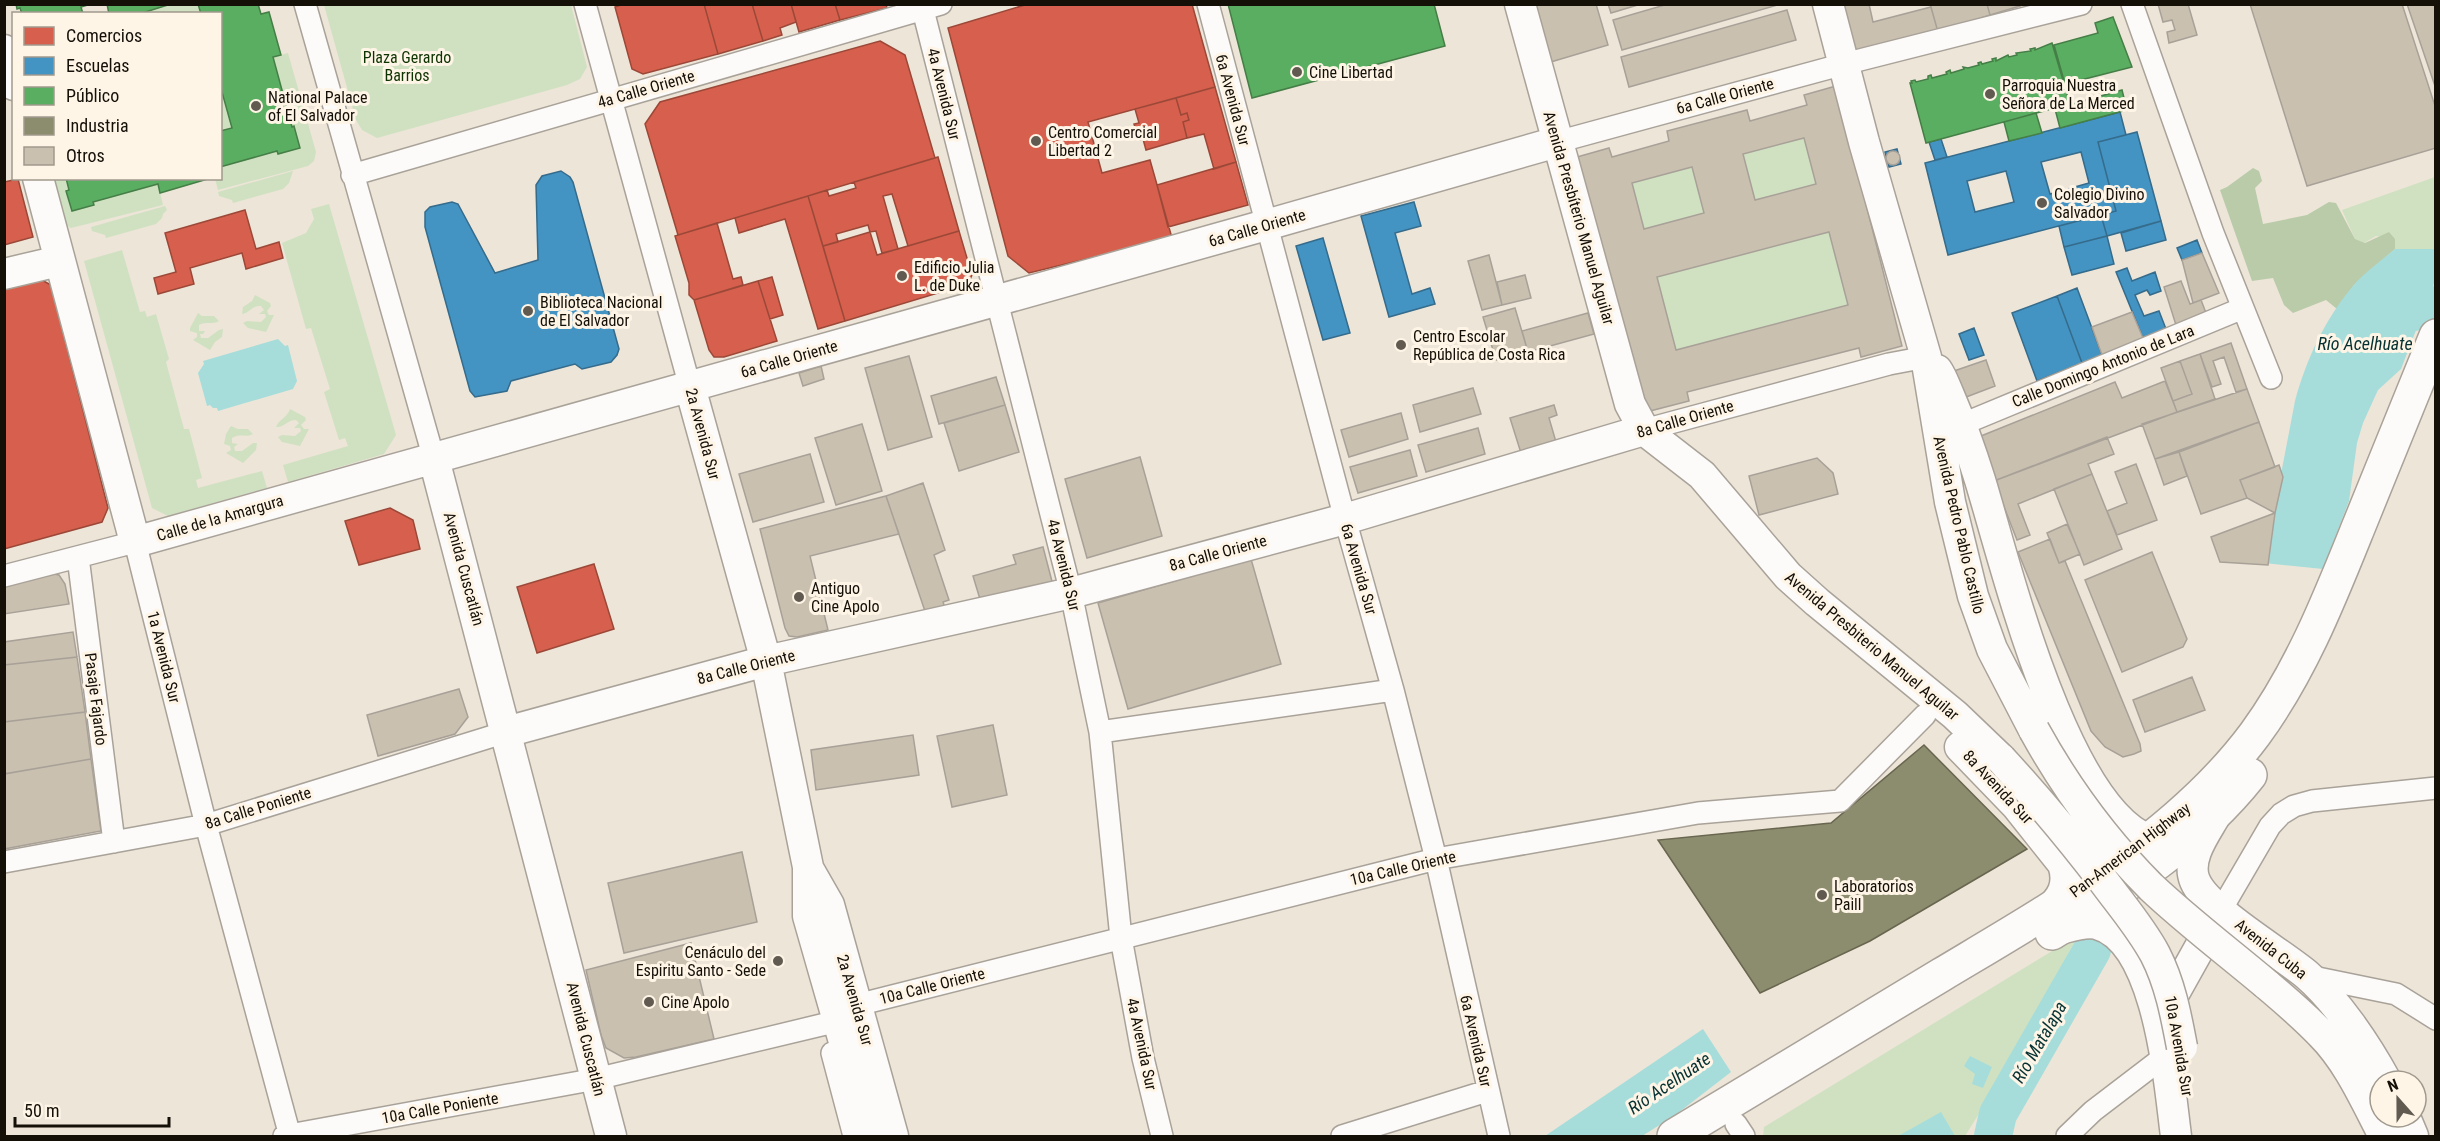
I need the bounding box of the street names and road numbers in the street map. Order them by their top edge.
street label: 4a Avenida Sur [923,46,965,142]
street label: 6a Avenida Sur [1212,52,1254,148]
street label: 4a Calle Oriente [595,66,697,112]
street label: 6a Calle Oriente [1674,74,1776,118]
street label: Avenida Presbíterio Manuel Aguilar [1539,109,1619,327]
street label: 6a Calle Oriente [1206,205,1308,251]
street label: Calle Domingo Antonio de Lara [2009,321,2197,411]
street label: 6a Calle Oriente [738,336,840,382]
street label: 2a Avenida Sur [682,386,724,482]
street label: 8a Calle Oriente [1634,396,1736,442]
street label: Avenida Pedro Pablo Castillo [1929,434,1989,616]
street label: Calle de la Amargura [154,491,286,545]
street label: Avenida Cuscatlán [440,510,488,628]
street label: 4a Avenida Sur [1043,517,1085,613]
street label: 6a Avenida Sur [1337,521,1381,617]
street label: 8a Calle Oriente [1167,531,1269,575]
street label: Avenida Presbiterio Manuel Aguilar [1781,568,1963,724]
street label: 1a Avenida Sur [143,609,185,705]
street label: 8a Calle Oriente [695,646,797,688]
street label: Pasaje Fajardo [81,652,111,746]
street label: 8a Avenida Sur [1959,746,2037,828]
street label: 8a Calle Poniente [203,783,313,833]
street label: Pan-American Highway [2066,798,2194,901]
street label: 10a Calle Oriente [1348,847,1458,889]
street label: Avenida Cuba [2231,915,2311,983]
street label: 2a Avenida Sur [833,952,877,1048]
street label: 10a Calle Oriente [877,964,987,1008]
street label: Avenida Cuscatlán [563,980,609,1098]
street label: 6a Avenida Sur [1456,993,1496,1089]
street label: 10a Avenida Sur [2161,994,2197,1098]
street label: 4a Avenida Sur [1123,996,1161,1092]
street label: 10a Calle Poniente [380,1088,500,1128]

